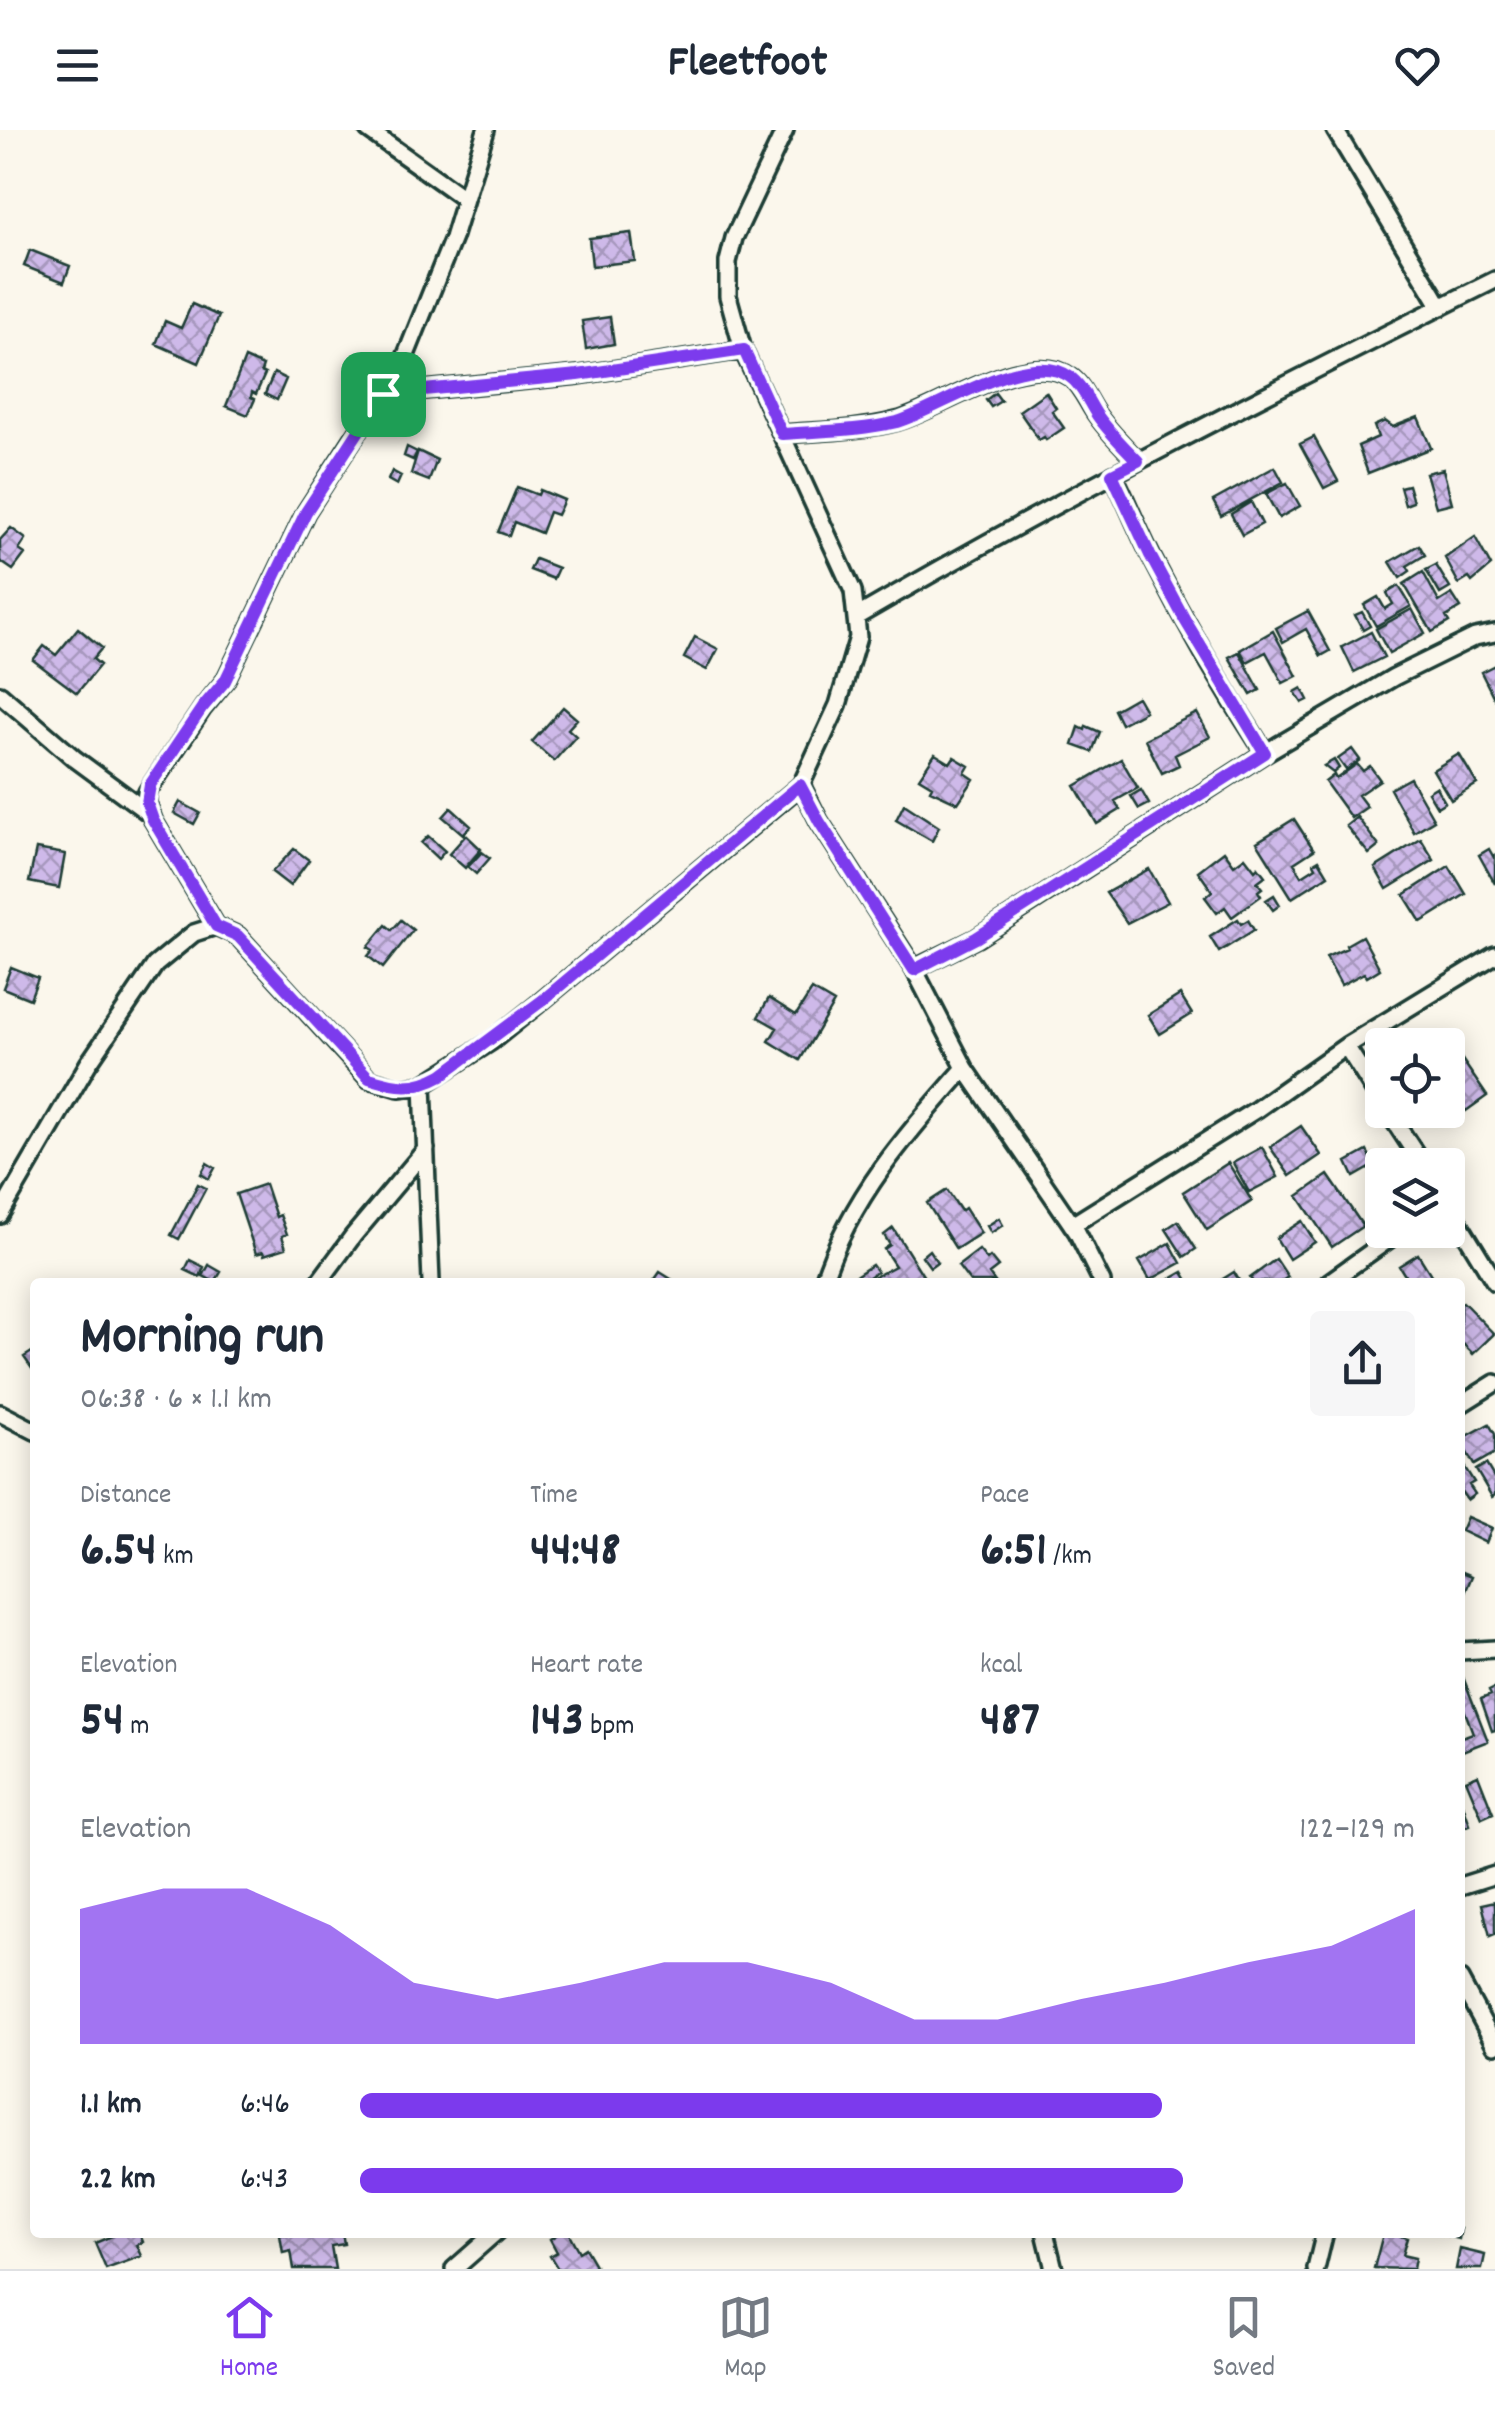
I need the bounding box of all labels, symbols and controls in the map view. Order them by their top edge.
text: Fleetfoot [668,33,827,97]
icon: menu [50,38,105,93]
icon: heart [1390,38,1445,93]
pin [341,352,426,437]
icon: arrive [356,367,411,422]
map controls [1365,1028,1465,1248]
button: locate [1365,1028,1465,1128]
button: layers [1365,1148,1465,1248]
text: Morning run [80,1301,324,1380]
button: share [1310,1311,1415,1416]
text: 06:38 · 6 × 1.1 km [80,1378,272,1424]
text: Distance [80,1477,171,1517]
text: Time [530,1477,578,1517]
text: Pace [980,1477,1029,1517]
text: 6.54 [80,1517,157,1589]
text: 44:48 [530,1517,621,1589]
text: 6:51 [980,1517,1047,1589]
text: km [157,1538,194,1578]
text: /km [1047,1538,1092,1578]
text: Elevation [80,1647,177,1687]
text: Heart rate [530,1647,643,1687]
text: kcal [980,1647,1023,1687]
text: 54 [80,1687,124,1759]
text: 143 [530,1687,584,1759]
text: 487 [980,1687,1040,1759]
text: m [124,1708,150,1748]
text: bpm [584,1708,635,1748]
text: Elevation [80,1808,191,1854]
text: 122–129 m [1299,1808,1415,1854]
text: 1.1 km [80,2083,142,2129]
text: 6:46 [240,2083,290,2129]
text: 2.2 km [80,2158,156,2204]
text: 6:43 [240,2158,288,2204]
tab: Home [220,2290,278,2390]
tab: Map [718,2290,773,2390]
tab: Saved [1213,2290,1275,2390]

